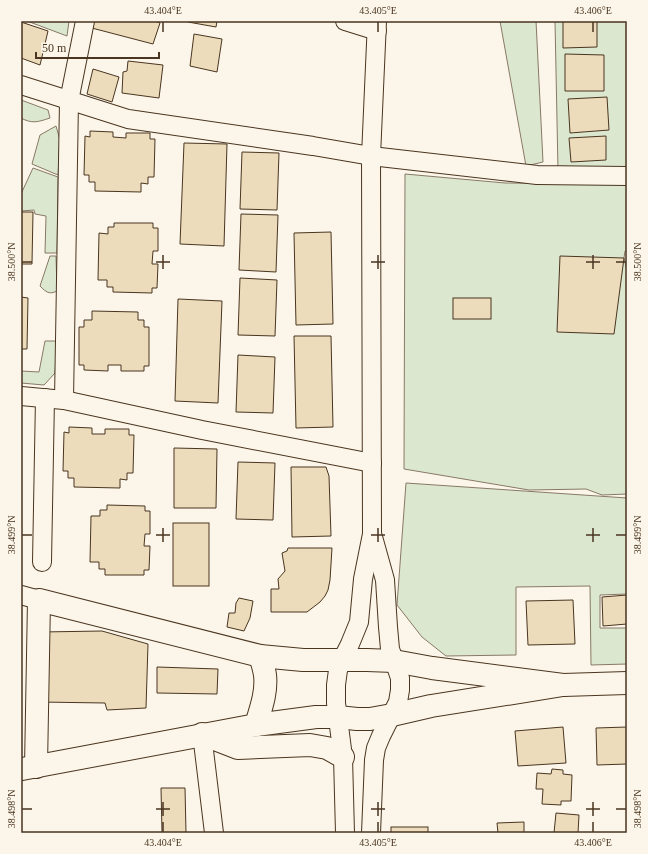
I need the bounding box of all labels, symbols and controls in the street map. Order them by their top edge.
text: 43.404°E [144,5,182,16]
text: 43.405°E [359,5,397,16]
text: 43.406°E [574,5,612,16]
scale bar [36,34,159,60]
text: 50 m [42,41,67,55]
text: 38.500°N [6,243,17,281]
text: 38.500°N [632,243,643,281]
text: 38.499°N [6,516,17,554]
text: 38.499°N [632,516,643,554]
text: 38.498°N [6,790,17,828]
text: 38.498°N [632,790,643,828]
text: 43.404°E [144,837,182,848]
text: 43.405°E [359,837,397,848]
text: 43.406°E [574,837,612,848]

